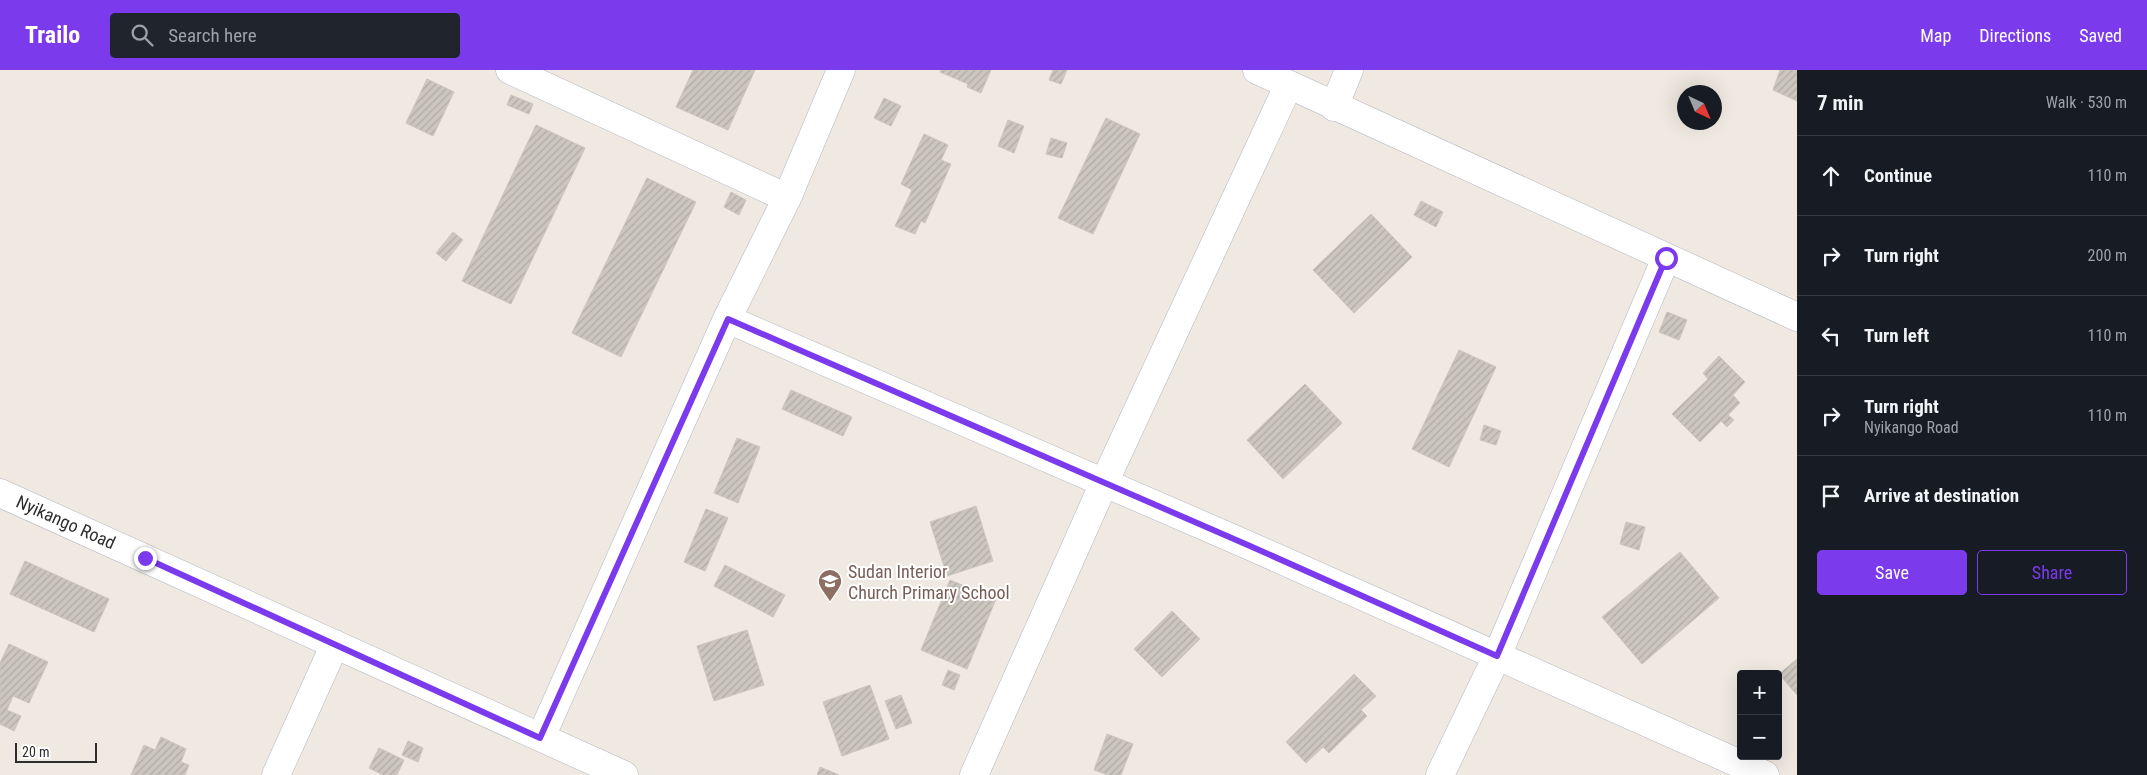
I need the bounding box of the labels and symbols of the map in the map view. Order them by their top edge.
north arrow [1677,85,1722,130]
route start [1655,247,1678,270]
street label: Nyikango Road [13,491,119,553]
route end [134,547,157,570]
place label: Sudan Interior Church Primary School [848,561,1010,603]
school or university icon: Sudan Interior Church Primary School [817,568,843,602]
scale bar [15,740,98,763]

